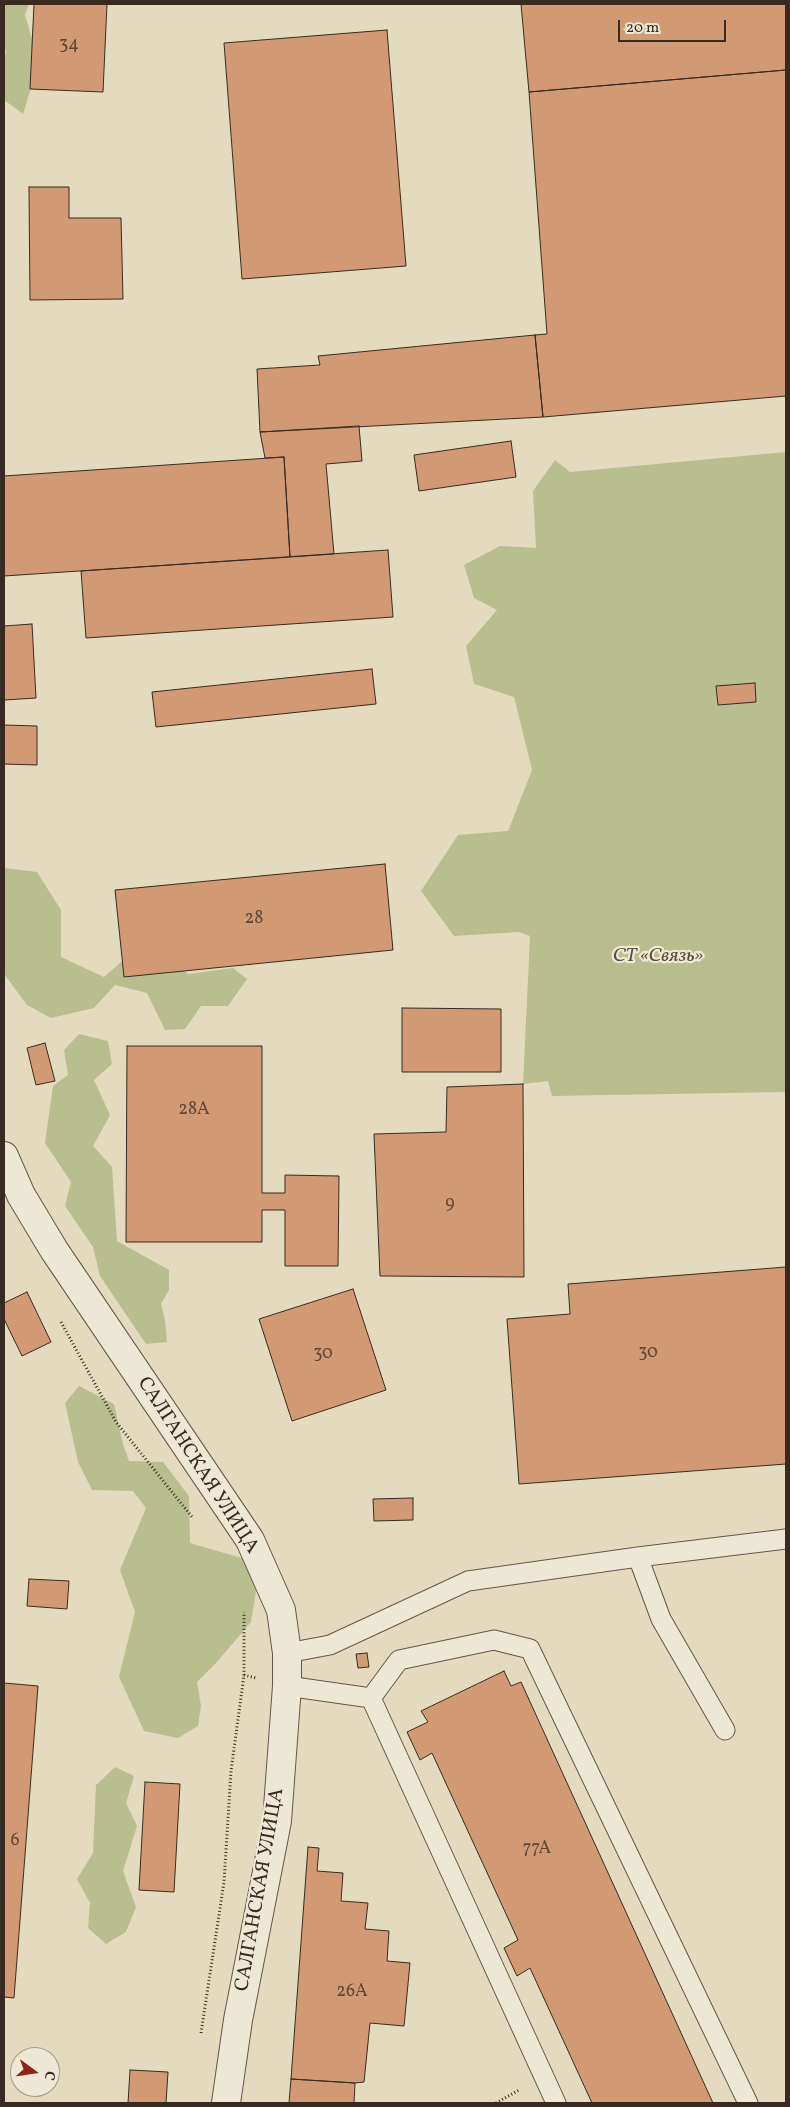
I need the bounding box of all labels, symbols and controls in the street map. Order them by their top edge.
scale bar [620,10,728,42]
text: 20 m [626,18,659,39]
house number: 34 [59,35,79,57]
house number: 28 [245,909,263,931]
park label: СТ «Связь» [613,945,703,969]
house number: 28А [178,1100,210,1122]
house number: 9 [445,1194,455,1216]
house number: 30 [638,1343,658,1365]
house number: 30 [313,1344,333,1366]
street label: САЛГАНСКАЯ УЛИЦА [131,1373,263,1559]
street label: САЛГАНСКАЯ УЛИЦА [231,1786,291,1994]
house number: 6 [10,1831,20,1853]
house number: 77А [523,1839,551,1861]
house number: 26А [336,1982,368,2004]
north arrow [10,2047,60,2097]
text: С [39,2069,59,2082]

